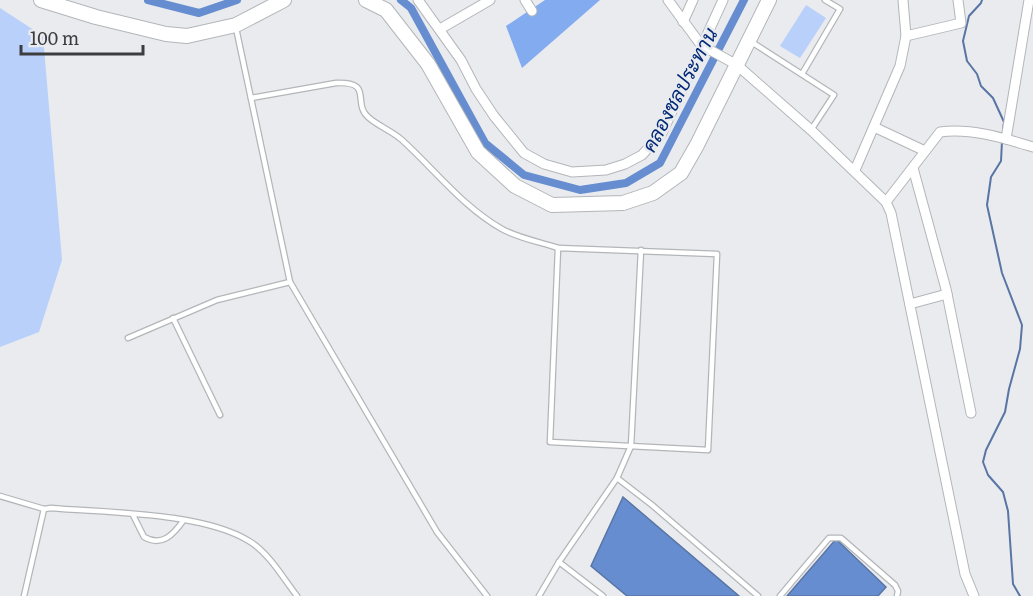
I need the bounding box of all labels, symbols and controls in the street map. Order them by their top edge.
scale bar [21,18,142,56]
water label: คลองชลประทาน [633,21,724,157]
text: 100 m [30,24,79,51]

